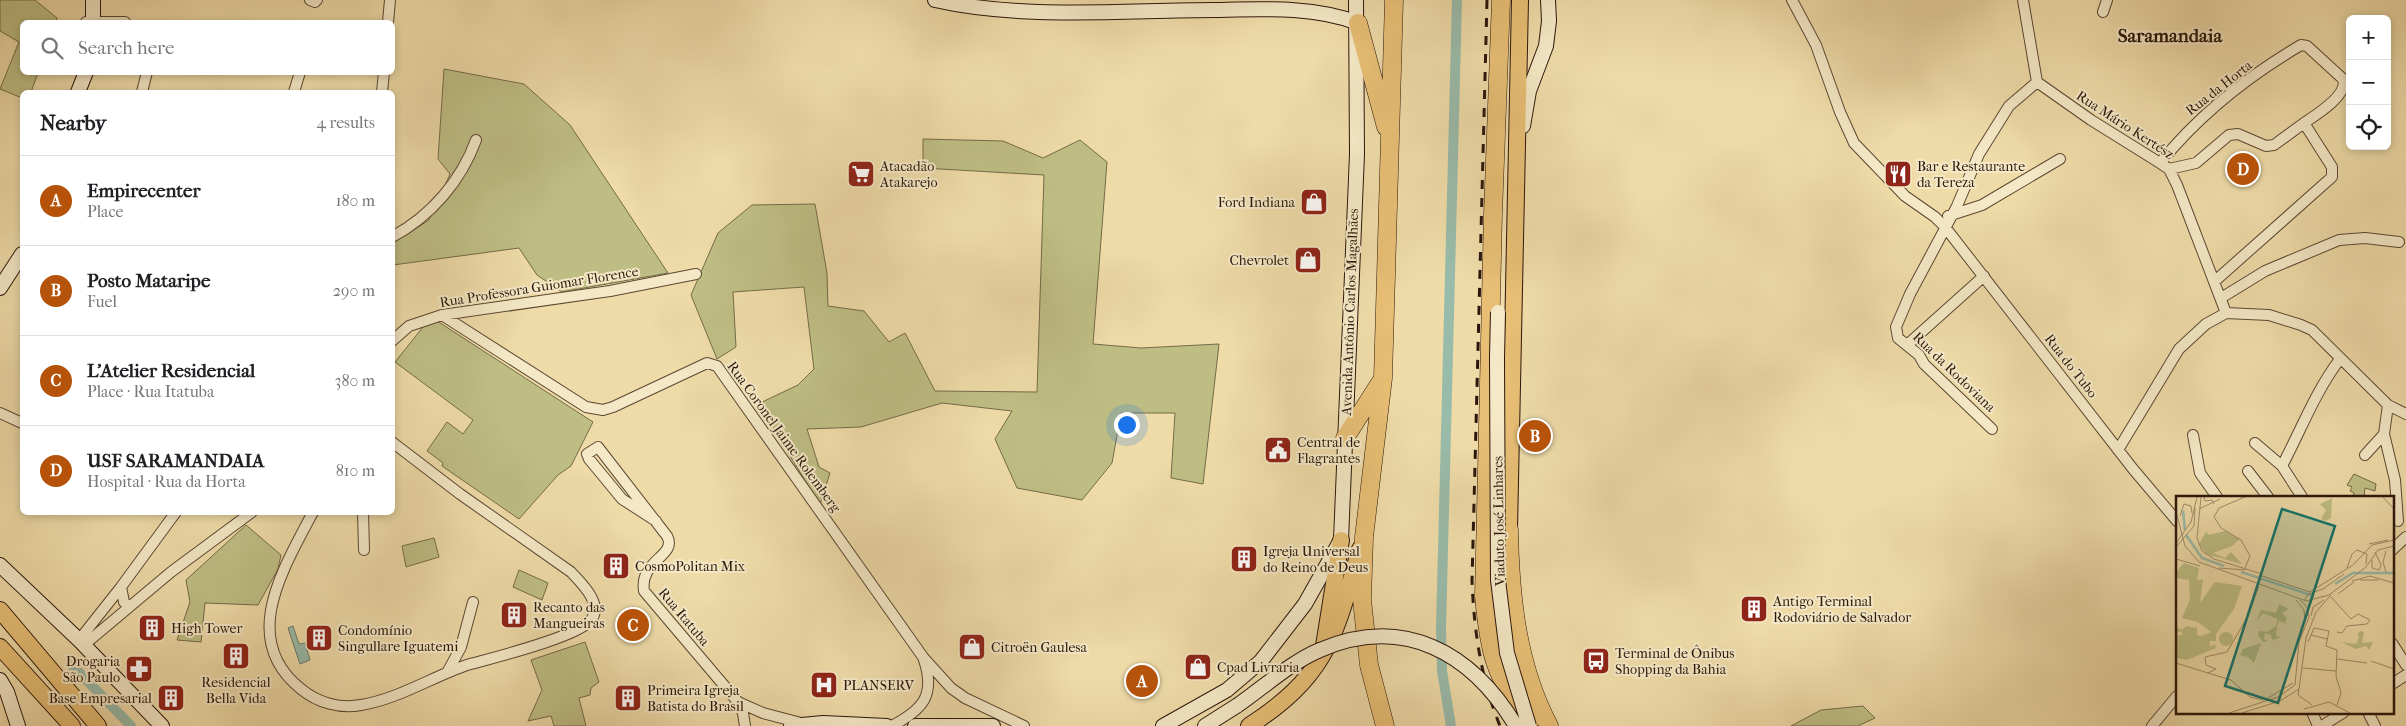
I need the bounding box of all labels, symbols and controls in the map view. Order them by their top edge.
map controls [2346,15,2391,150]
button: + [2346,15,2391,60]
search box [20,20,395,75]
district label: Saramandaia [2118,25,2223,47]
icon: search [38,34,66,62]
text: Search here [78,37,174,59]
street label: Rua da Horta [2182,56,2256,119]
button: − [2346,60,2391,105]
street label: Rua Mário Kertész [2073,87,2177,163]
button: locate [2346,105,2391,150]
text: Nearby [40,111,106,135]
text: 4 results [317,113,375,132]
pin: D [2227,150,2259,188]
place label: Atacadão Atakarejo [879,158,938,191]
place label: Bar e Restaurante da Tereza [1917,158,2025,191]
supermarket icon: Atacadão Atakarejo [846,159,876,189]
restaurant icon: Bar e Restaurante da Tereza [1883,159,1913,189]
text: Empirecenter [87,180,201,202]
shop icon: Ford Indiana [1299,187,1329,217]
text: A [51,191,61,210]
text: 180 m [336,191,375,210]
place label: Ford Indiana [1218,194,1296,211]
text: Place [87,202,123,221]
street label: Avenida Antônio Carlos Magalhães [1338,208,1362,417]
shop icon: Chevrolet [1293,245,1323,275]
place label: Chevrolet [1229,252,1289,269]
street label: Rua Professora Guiomar Florence [438,263,640,311]
text: Posto Mataripe [87,270,210,292]
text: B [51,281,61,300]
text: 290 m [333,281,375,300]
text: Fuel [87,292,117,311]
street label: Rua da Rodoviana [1909,328,1999,416]
street label: Rua do Tubo [2041,331,2101,401]
street label: Rua Coronel Jaime Rolemberg [724,358,845,516]
text: L'Atelier Residencial [87,360,255,382]
text: C [51,371,61,390]
text: 380 m [335,371,375,390]
text: Place · Rua Itatuba [87,382,214,401]
your location [1114,412,1140,438]
pin: B [1519,417,1551,455]
place label: Central de Flagrantes [1297,434,1360,467]
public building icon: Central de Flagrantes [1263,435,1293,465]
text: USF SARAMANDAIA [87,450,264,472]
street label: Viaduto José Linhares [1489,456,1509,587]
text: D [50,461,62,480]
text: 810 m [336,461,375,480]
text: Hospital · Rua da Horta [87,472,246,491]
inset map [2176,496,2394,714]
place label: Igreja Universal do Reino de Deus [1263,543,1368,576]
building icon: Igreja Universal do Reino de Deus [1229,544,1259,574]
building icon: CosmoPolitan Mix [601,551,631,581]
place label: CosmoPolitan Mix [635,558,746,575]
street label: Rua Itatuba [655,584,714,650]
place label: Antigo Terminal Rodoviário de Salvador [1772,593,1911,626]
building icon: Antigo Terminal Rodoviário de Salvador [1739,594,1769,624]
place label: Recanto das Mangueiras [533,599,605,632]
building icon: Recanto das Mangueiras [499,600,529,630]
pin: C [617,606,649,644]
building icon: High Tower [137,613,167,643]
place label: High Tower [171,620,243,637]
place label: Condomínio Singullare Iguatemi [338,622,458,655]
building icon: Condomínio Singullare Iguatemi [304,623,334,653]
shop icon: Citroën Gaulesa [957,632,987,662]
place label: Citroën Gaulesa [991,639,1088,656]
building icon: Residencial Bella Vida [221,641,251,671]
place label: Terminal de Ônibus Shopping da Bahia [1615,644,1735,678]
bus stop icon: Terminal de Ônibus Shopping da Bahia [1581,646,1611,676]
shop icon: Cpad Livraria [1183,652,1213,682]
place label: Drogaria São Paulo [63,653,121,686]
pharmacy icon: Drogaria São Paulo [124,654,154,684]
place label: Cpad Livraria [1217,659,1300,676]
pin: A [1126,662,1158,700]
hospital icon: PLANSERV [809,670,839,700]
place label: Residencial Bella Vida [201,674,271,707]
place label: PLANSERV [843,677,915,694]
place label: Primeira Igreja Batista do Brasil [647,682,744,715]
building icon: Base Empresarial [156,683,186,713]
building icon: Primeira Igreja Batista do Brasil [613,683,643,713]
place label: Base Empresarial [49,690,152,707]

